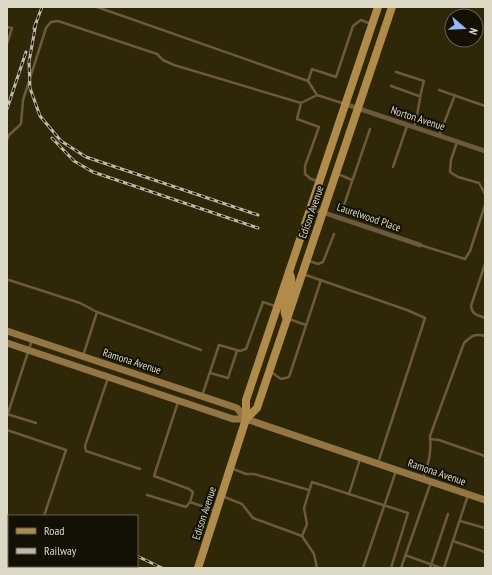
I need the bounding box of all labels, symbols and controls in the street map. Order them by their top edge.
north arrow [444,8,484,48]
text: N [466,26,481,36]
street label: Norton Avenue [389,103,447,133]
street label: Edison Avenue [295,183,327,240]
street label: Laurelwood Place [335,199,403,235]
street label: Ramona Avenue [101,345,163,377]
street label: Ramona Avenue [406,456,468,489]
street label: Edison Avenue [189,484,219,541]
legend [8,515,138,567]
text: Road [44,523,64,538]
text: Railway [44,543,77,558]

